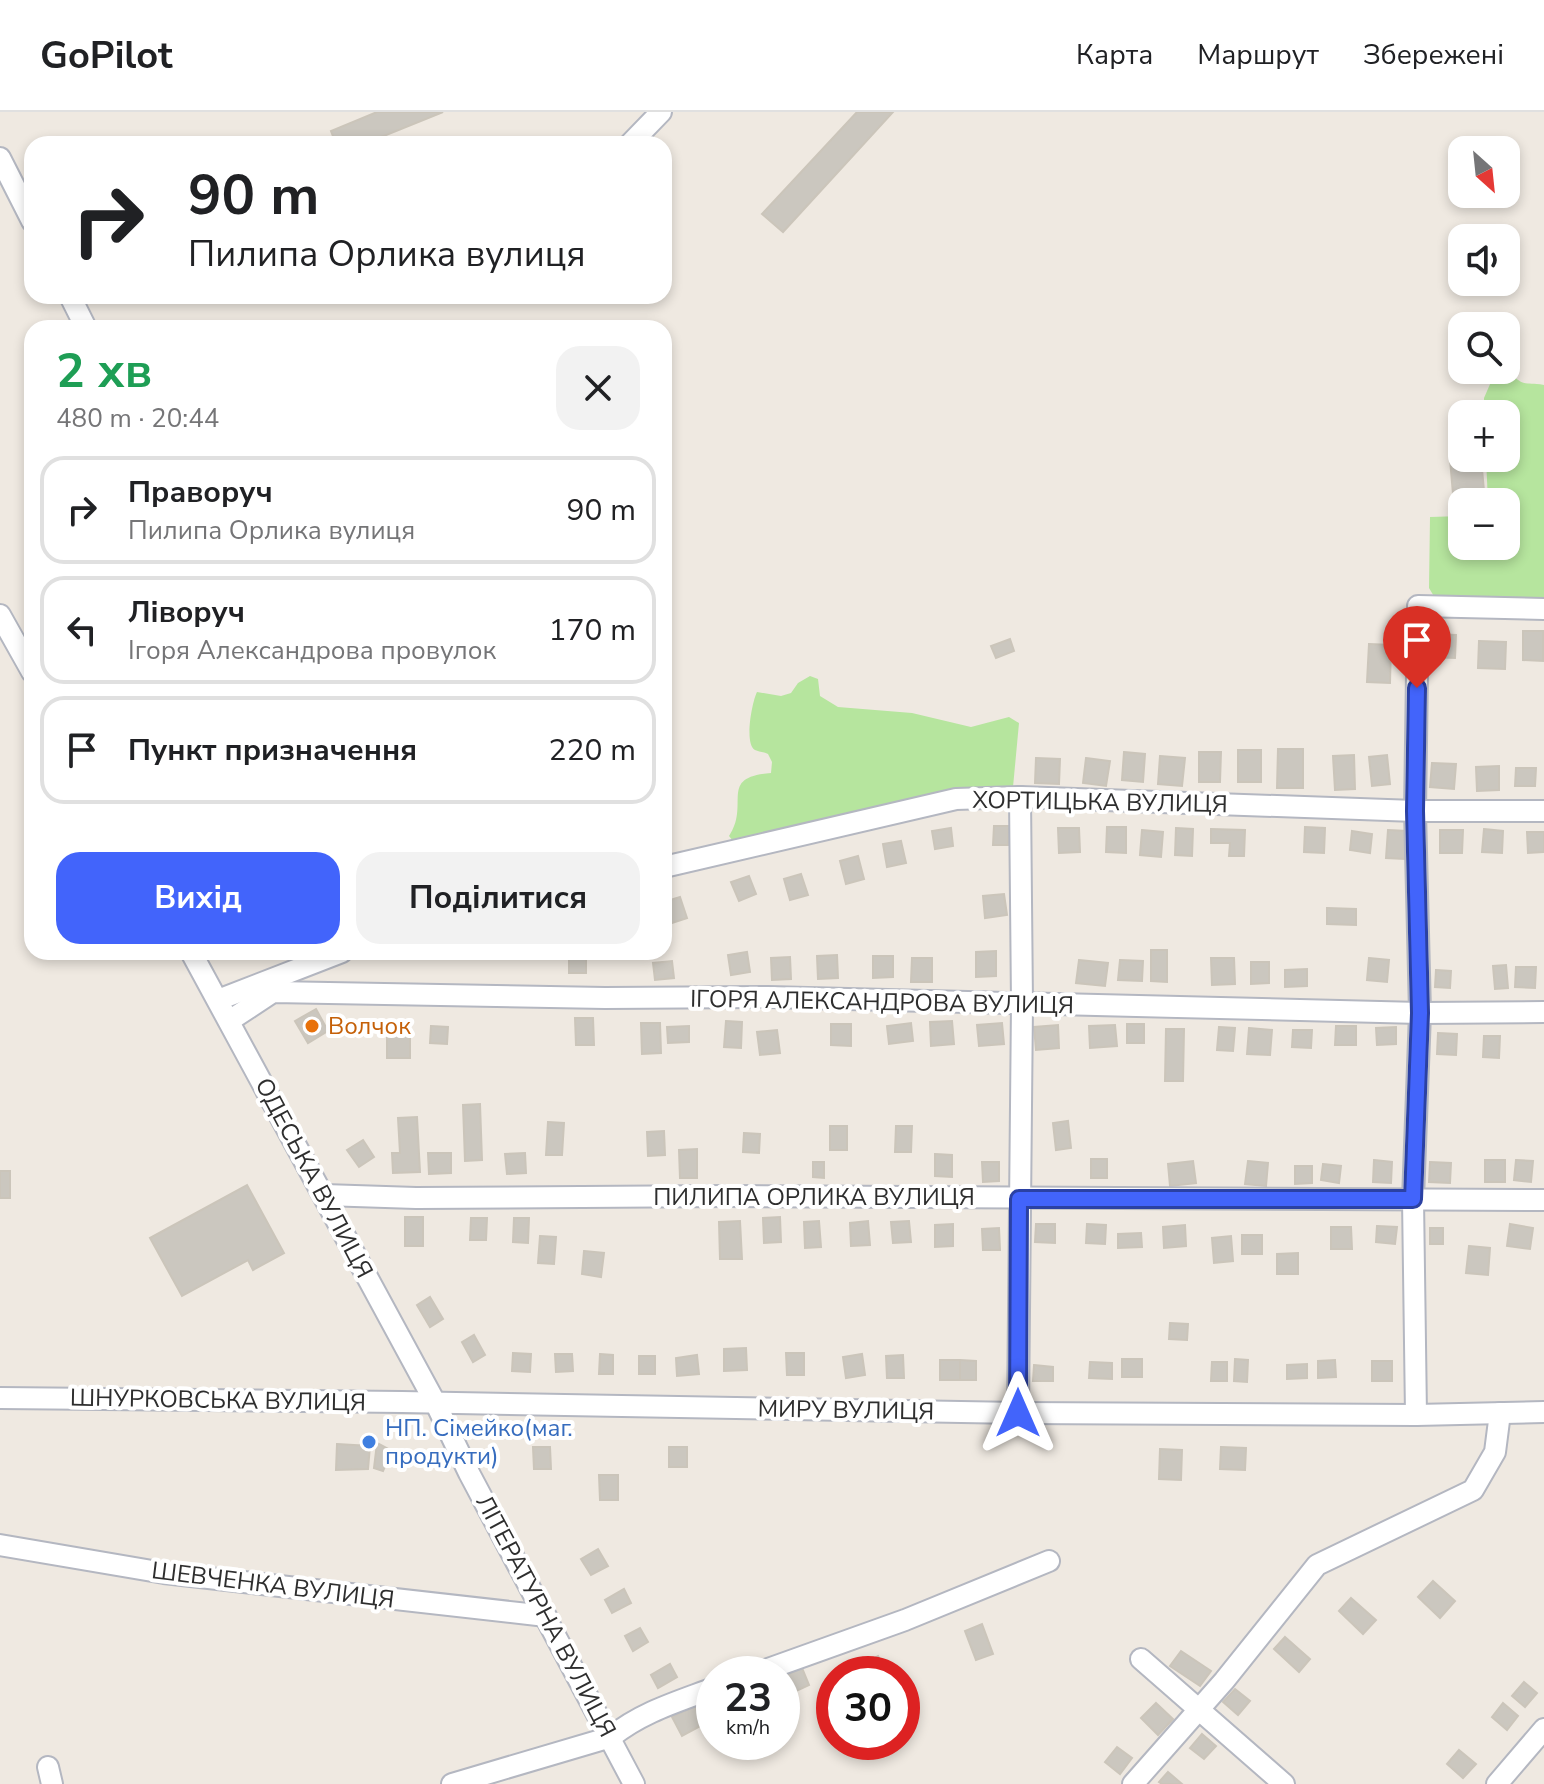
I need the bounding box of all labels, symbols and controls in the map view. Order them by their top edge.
text: GoPilot [40,30,173,81]
text: Карта [1076,36,1153,74]
text: Маршрут [1197,36,1319,74]
text: Збережені [1363,36,1504,74]
north arrow [1448,136,1520,208]
map controls [1448,136,1520,560]
text: 90 m [188,157,319,234]
icon: right [56,168,160,272]
button: sound [1448,224,1520,296]
text: Пилипа Орлика вулиця [188,230,586,279]
button: search [1448,312,1520,384]
text: 2 хв [56,338,152,404]
button: close [556,346,640,430]
button: + [1448,400,1520,472]
text: 480 m · 20:44 [56,401,219,436]
text: Праворуч [128,472,273,513]
icon: right [60,488,104,532]
button: − [1448,488,1520,560]
text: 90 m [567,490,636,531]
text: Пилипа Орлика вулиця [128,513,415,548]
text: Ліворуч [128,592,245,633]
pin [1383,606,1451,688]
icon: left [60,608,104,652]
text: 170 m [549,610,636,651]
icon: arrive [1395,618,1439,662]
text: Ігоря Александрова провулок [128,633,496,668]
icon: arrive [60,728,104,772]
text: Пункт призначення [128,730,417,771]
text: 220 m [549,730,636,771]
street label: ХОРТИЦЬКА ВУЛИЦЯ [972,784,1228,820]
button: Вихід [56,852,340,944]
button: Поділитися [356,852,640,944]
street label: ІГОРЯ АЛЕКСАНДРОВА ВУЛИЦЯ [690,983,1074,1021]
place label: Волчок [328,1010,411,1042]
marker: Волчок [303,1017,321,1035]
street label: ОДЕСЬКА ВУЛИЦЯ [248,1072,380,1284]
street label: ПИЛИПА ОРЛИКА ВУЛИЦЯ [653,1181,975,1213]
position arrow [976,1371,1060,1455]
street label: ШНУРКОВСЬКА ВУЛИЦЯ [70,1381,366,1419]
street label: МИРУ ВУЛИЦЯ [757,1392,935,1428]
place label: НП. Сімейко(маг. продукти) [385,1412,573,1472]
marker: НП. Сімейко(маг. продукти) [360,1433,378,1451]
street label: ЛІТЕРАТУРНА ВУЛИЦЯ [469,1489,623,1743]
street label: ШЕВЧЕНКА ВУЛИЦЯ [150,1554,396,1616]
speed limit sign: 30 [816,1656,920,1760]
text: 23 [724,1671,772,1725]
text: km/h [726,1714,770,1741]

